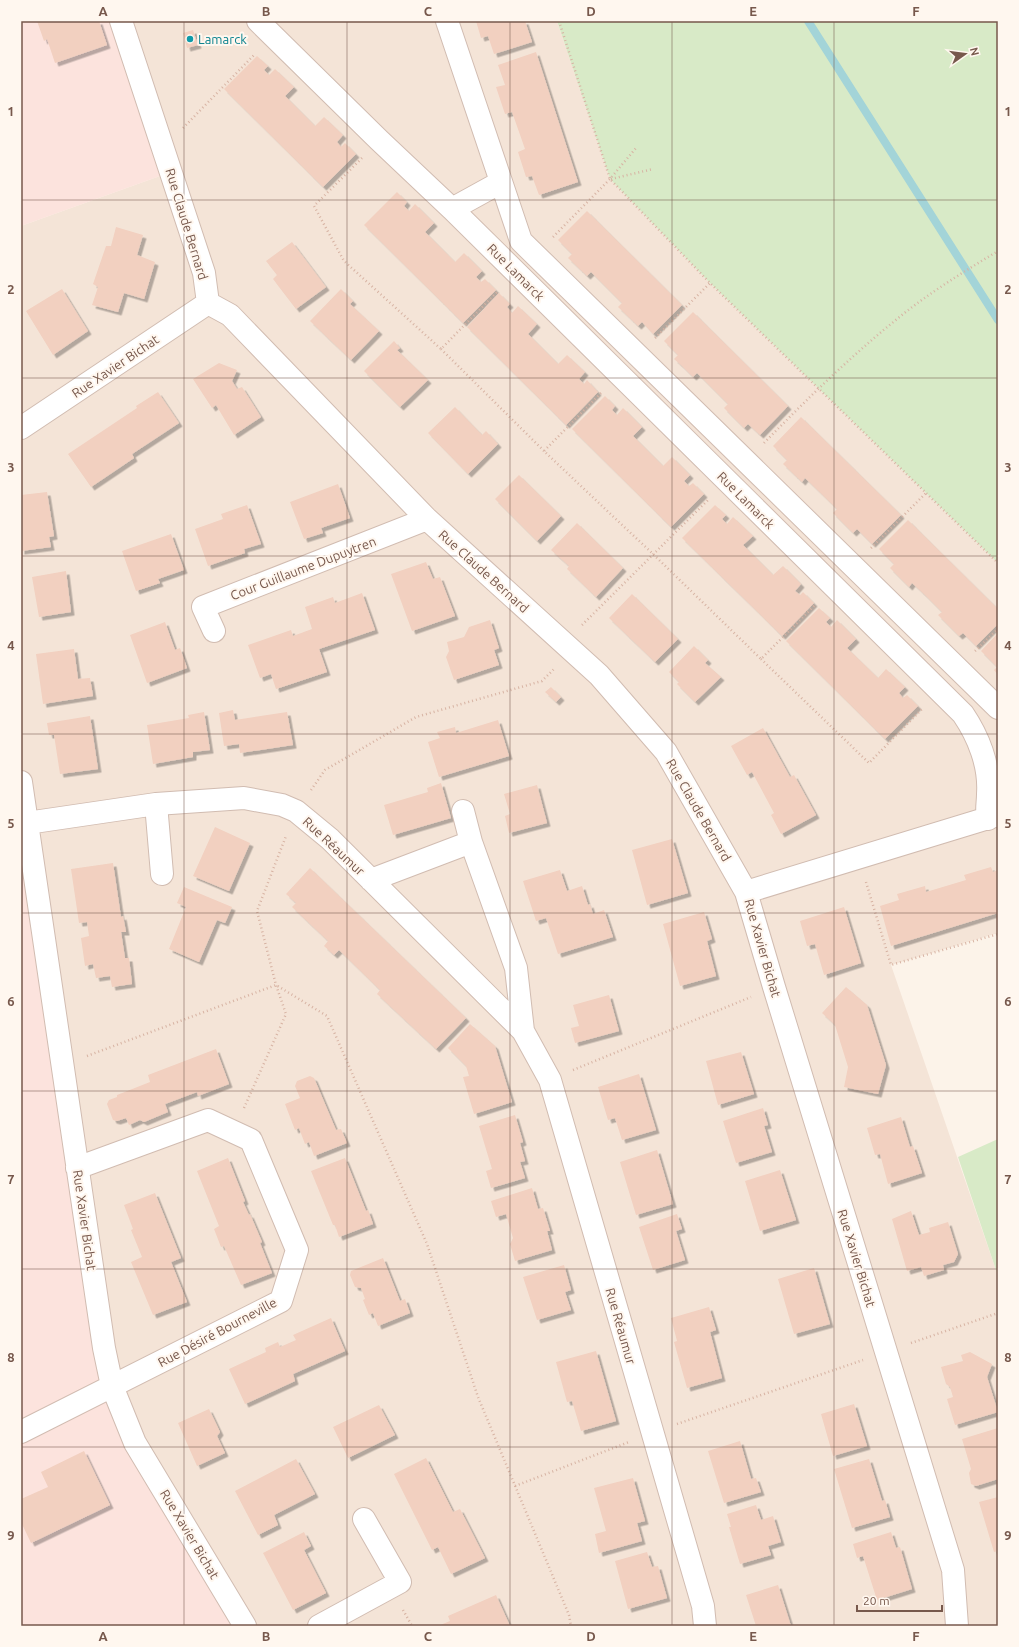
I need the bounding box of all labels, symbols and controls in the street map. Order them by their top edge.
text: A [98,4,108,18]
text: B [262,4,271,18]
text: C [424,4,433,18]
text: D [586,4,596,18]
text: E [749,4,757,18]
text: F [912,4,920,18]
place label: Lamarck [198,32,247,46]
marker: Lamarck [185,34,195,44]
north arrow [945,34,985,74]
text: N [968,46,982,57]
text: 1 [7,104,15,118]
text: 1 [1004,104,1012,118]
street label: Rue Claude Bernard [163,167,211,281]
street label: Rue Lamarck [485,241,548,304]
text: 2 [7,282,15,296]
text: 2 [1004,282,1012,296]
street label: Rue Xavier Bichat [69,332,161,400]
text: 3 [7,460,15,474]
text: 3 [1004,460,1012,474]
street label: Rue Lamarck [715,469,778,532]
street label: Rue Claude Bernard [436,527,532,615]
street label: Cour Guillaume Dupuytren [228,534,378,602]
text: 4 [7,638,15,652]
text: 4 [1004,638,1012,652]
street label: Rue Claude Bernard [664,756,734,864]
street label: Rue Réaumur [300,814,368,878]
text: 5 [7,816,15,830]
text: 5 [1004,816,1012,830]
street label: Rue Xavier Bichat [742,897,784,999]
text: 6 [7,994,15,1008]
text: 6 [1004,994,1012,1008]
street label: Rue Xavier Bichat [71,1169,99,1271]
text: 7 [7,1172,15,1186]
text: 7 [1004,1172,1012,1186]
street label: Rue Xavier Bichat [835,1207,879,1309]
street label: Rue Réaumur [603,1286,639,1366]
street label: Rue Désiré Bourneville [155,1295,279,1369]
text: 8 [7,1350,15,1364]
text: 8 [1004,1350,1012,1364]
street label: Rue Xavier Bichat [158,1487,222,1581]
text: 9 [7,1528,15,1542]
text: 9 [1004,1528,1012,1542]
scale bar [857,1587,942,1613]
text: 20 m [863,1594,890,1607]
text: A [98,1629,108,1643]
text: B [262,1629,271,1643]
text: C [424,1629,433,1643]
text: D [586,1629,596,1643]
text: E [749,1629,757,1643]
text: F [912,1629,920,1643]

